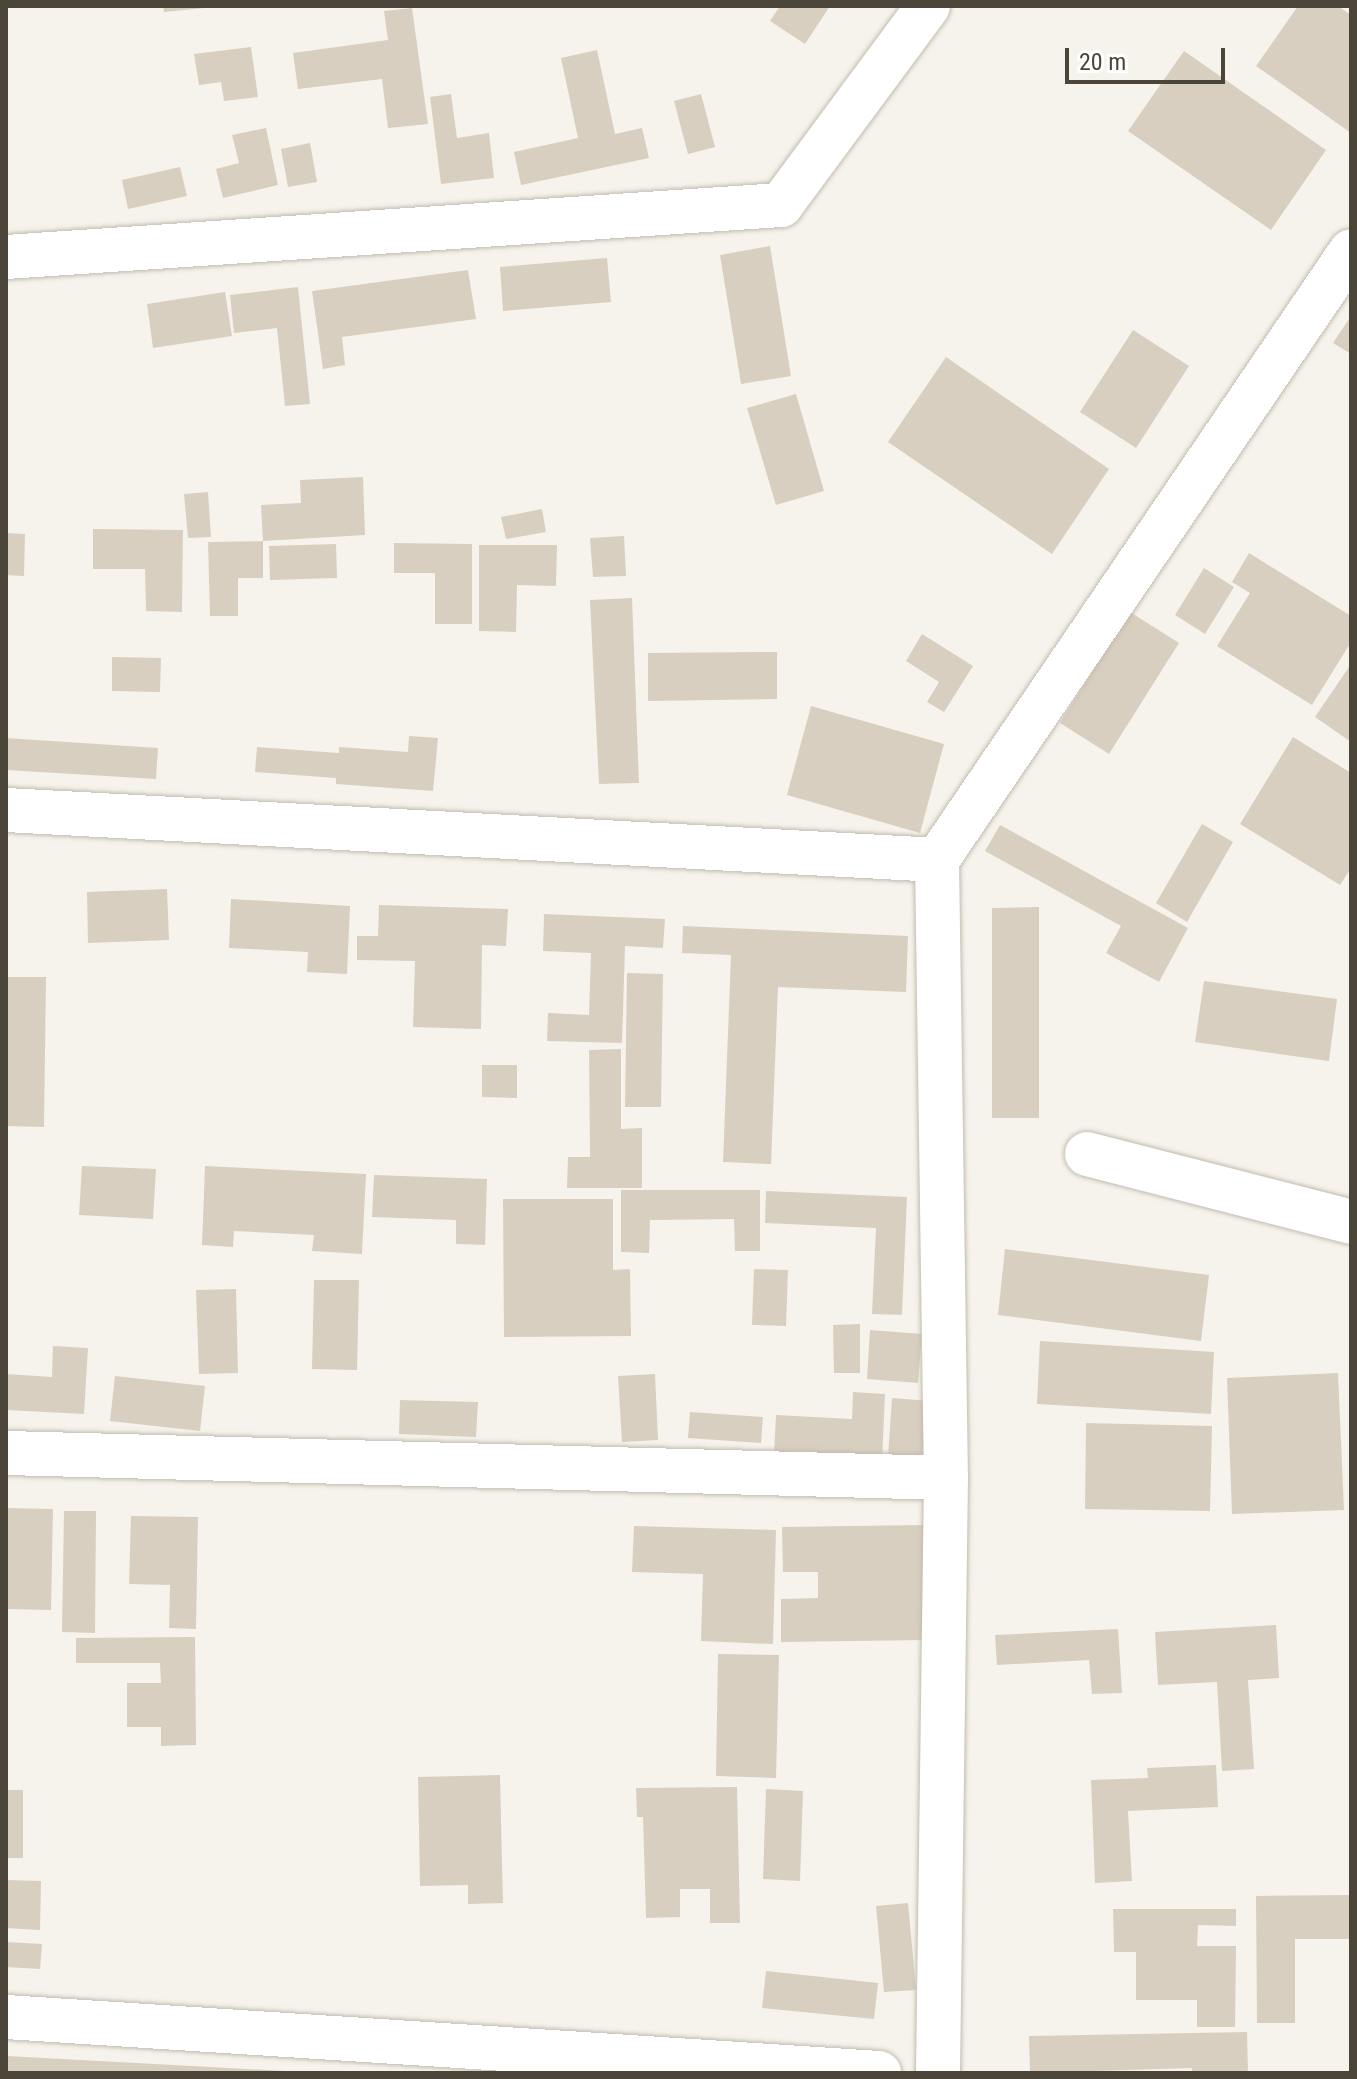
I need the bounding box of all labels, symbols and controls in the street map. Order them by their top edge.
scale bar [1069,32,1229,82]
text: 20 m [1079,48,1126,76]

